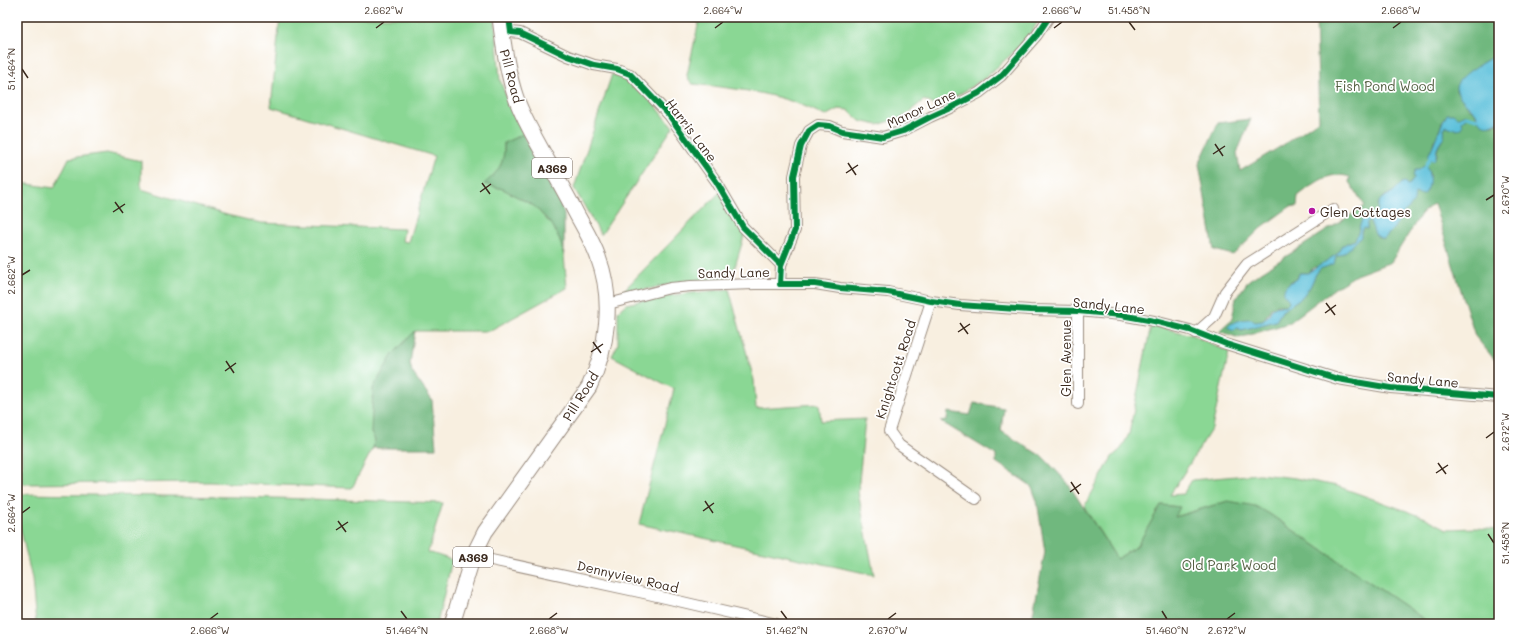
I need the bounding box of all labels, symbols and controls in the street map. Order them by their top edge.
text: 2.662°W [365,3,404,17]
text: 2.664°W [703,3,743,17]
text: 2.666°W [1042,3,1082,17]
text: 51.458°N [1108,3,1150,17]
text: 2.668°W [1381,3,1421,17]
street label: Pill Road [497,47,527,105]
text: 51.464°N [4,48,18,90]
park label: Fish Pond Wood [1335,77,1435,94]
street label: Manor Lane [884,85,958,131]
street label: Harris Lane [663,95,721,165]
road number: A369 [532,158,572,178]
text: 2.670°W [1498,175,1512,214]
place label: Glen Cottages [1320,203,1411,220]
marker: Glen Cottages [1307,206,1317,216]
text: 2.662°W [4,255,18,294]
street label: Sandy Lane [698,263,770,281]
street label: Sandy Lane [1072,293,1146,317]
street label: Knightcott Road [871,317,919,421]
street label: Glen Avenue [1057,319,1074,397]
street label: Sandy Lane [1386,367,1460,391]
street label: Pill Road [558,368,602,424]
text: 2.672°W [1498,413,1512,451]
text: 2.664°W [4,493,18,533]
text: 51.458°N [1498,522,1512,564]
road number: A369 [453,547,493,567]
street label: Dennyview Road [576,556,680,596]
park label: Old Park Wood [1182,556,1276,573]
text: 2.666°W [190,623,230,637]
text: 51.464°N [386,623,428,637]
text: 2.668°W [529,623,569,637]
text: 51.462°N [766,623,808,637]
text: 2.670°W [869,623,908,637]
text: 51.460°N [1146,623,1188,637]
text: 2.672°W [1208,623,1246,637]

